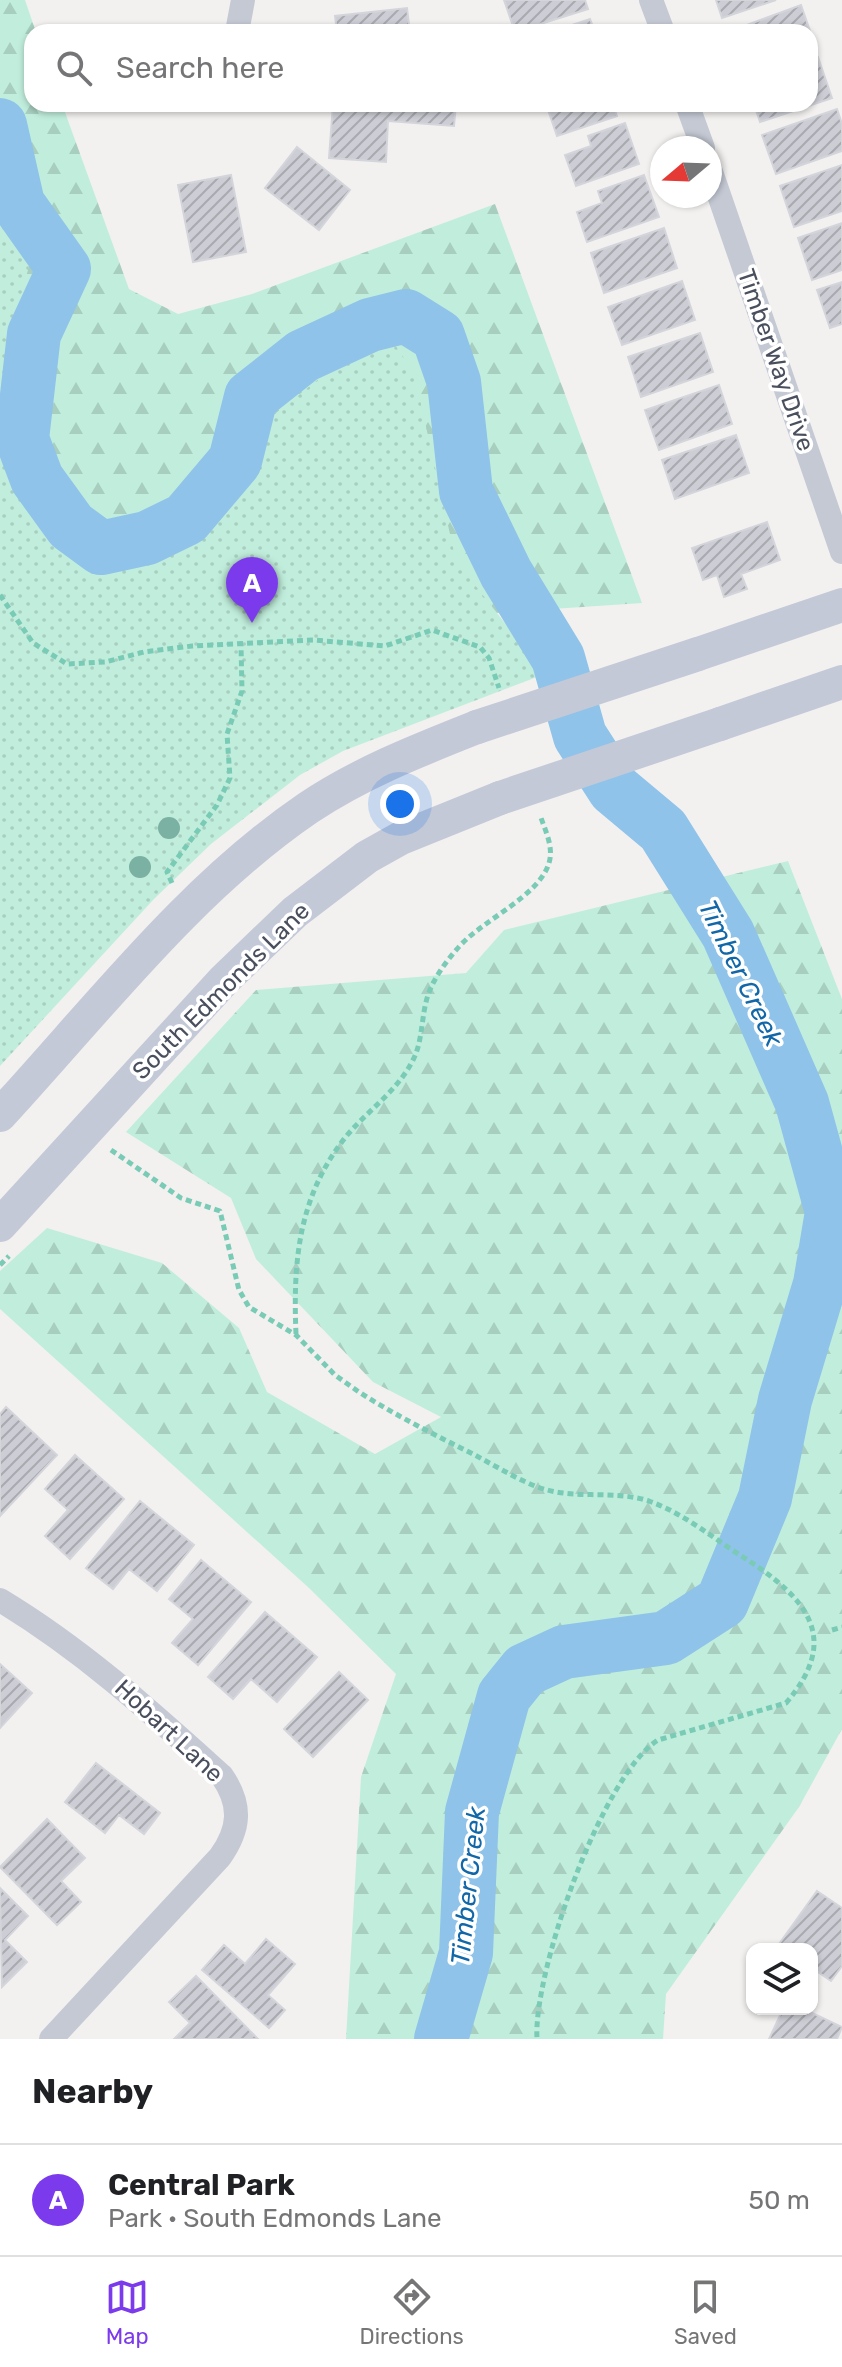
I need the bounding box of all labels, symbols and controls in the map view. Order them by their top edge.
search box [24,24,818,112]
icon: search [52,46,96,90]
text: Search here [116,50,284,86]
north arrow [650,136,722,208]
street label: Timber Way Drive [732,265,820,455]
pin: A [226,557,278,623]
your location [380,784,420,824]
water label: Timber Creek [692,895,790,1052]
street label: South Edmonds Lane [127,897,315,1085]
street label: Hobart Lane [109,1674,229,1788]
water label: Timber Creek [445,1805,492,1967]
map controls [746,1943,818,2015]
button: layers [746,1943,818,2015]
text: Nearby [32,2071,153,2112]
text: Central Park [108,2167,295,2203]
text: A [49,2185,67,2216]
text: 50 m [749,2185,810,2216]
text: Park · South Edmonds Lane [108,2203,442,2234]
tab: Map [105,2275,149,2350]
tab: Directions [359,2275,464,2350]
tab: Saved [674,2275,737,2350]

